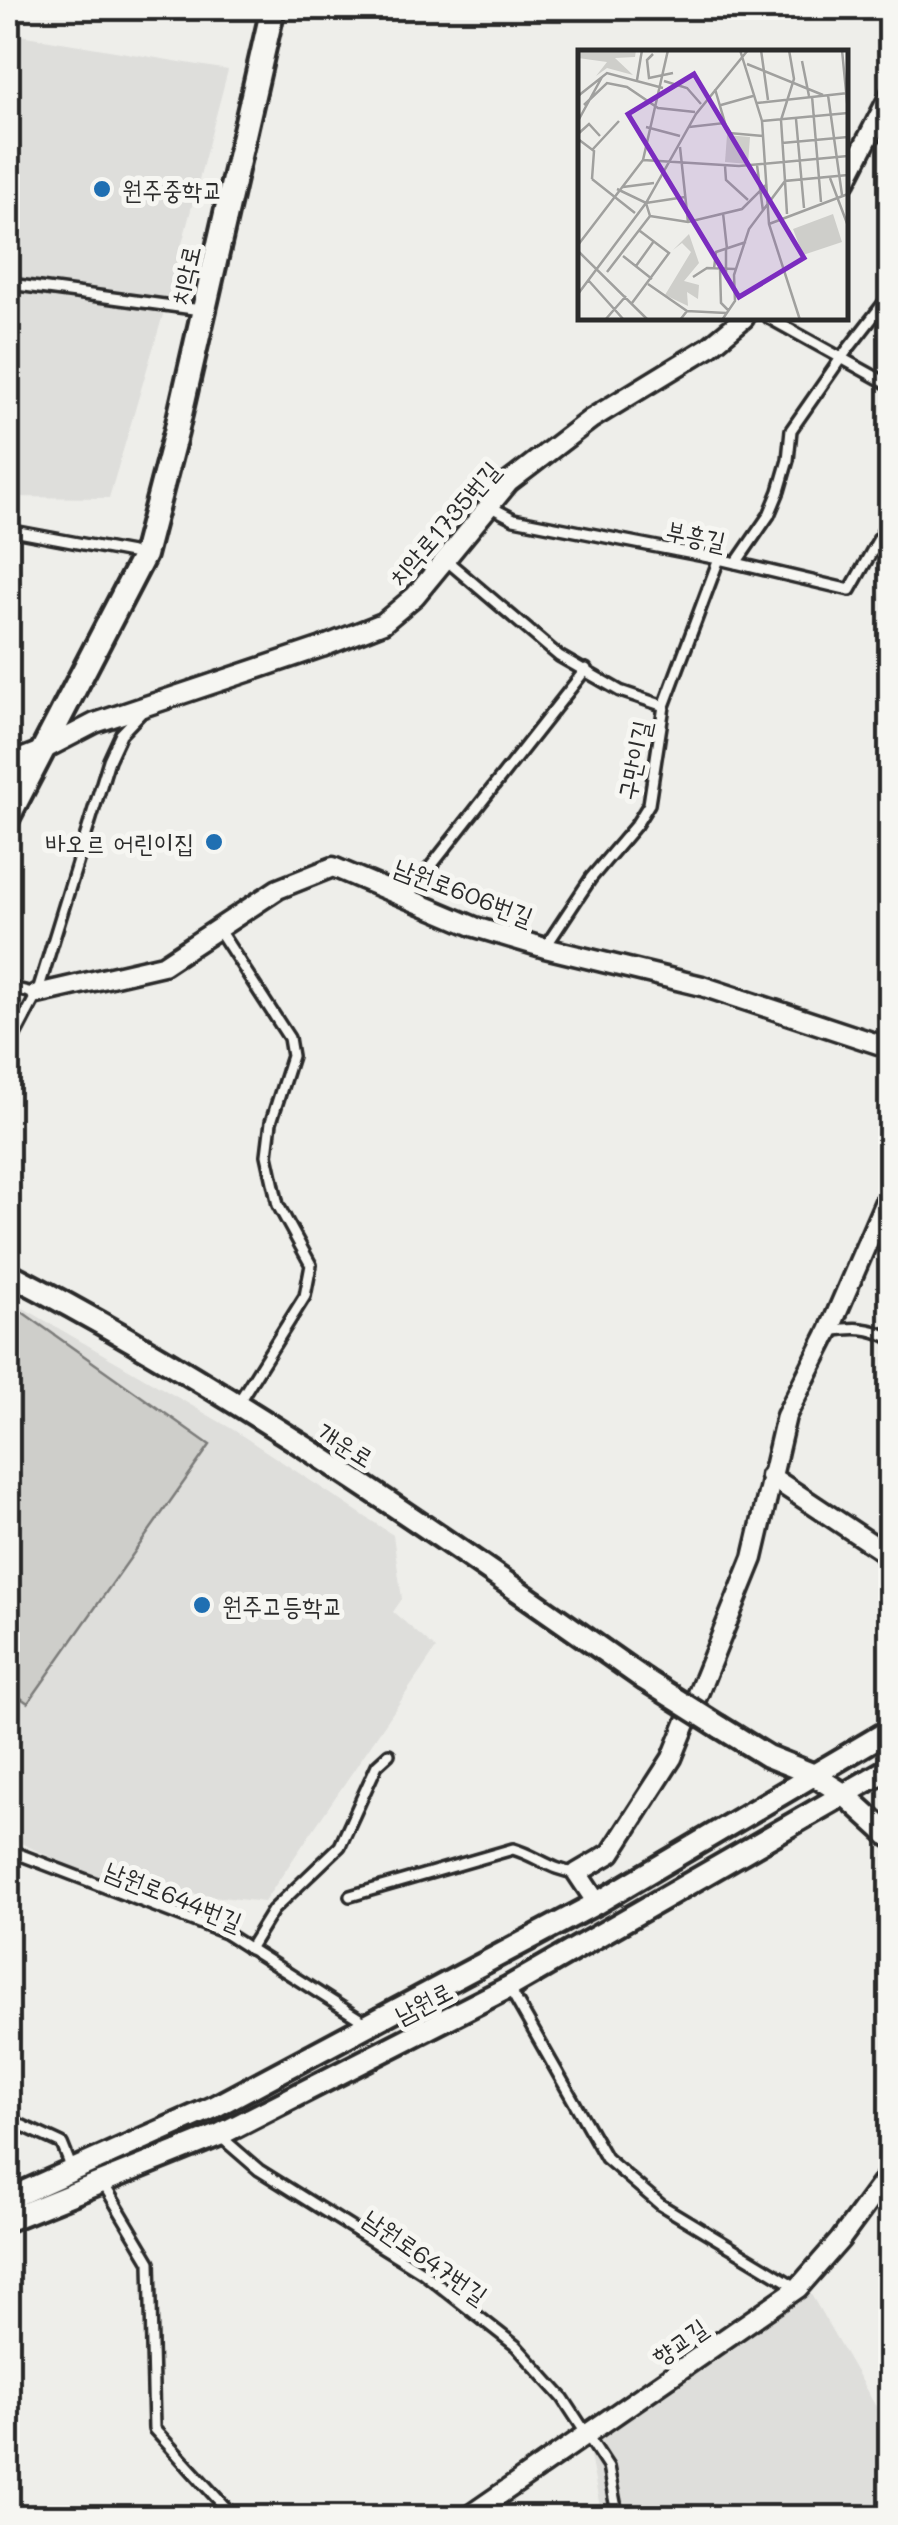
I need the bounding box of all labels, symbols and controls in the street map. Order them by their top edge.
inset map [578,50,848,320]
place label: 원주중학교 [122,173,223,205]
marker: 원주중학교 [91,178,113,200]
street label: 치악로 [162,242,206,308]
street label: 치악로1735번길 [380,454,506,592]
street label: 부흥길 [663,513,729,557]
street label: 구만이길 [609,717,657,803]
place label: 바오르 어린이집 [45,826,194,858]
marker: 바오르 어린이집 [203,831,225,853]
street label: 남원로606번길 [390,850,538,932]
street label: 개운로 [312,1414,380,1474]
place label: 원주고등학교 [222,1589,343,1621]
marker: 원주고등학교 [191,1594,213,1616]
street label: 남원로644번길 [101,1853,247,1937]
street label: 남원로 [389,1974,457,2030]
street label: 남원로647번길 [358,2202,494,2310]
street label: 향교길 [645,2311,713,2371]

